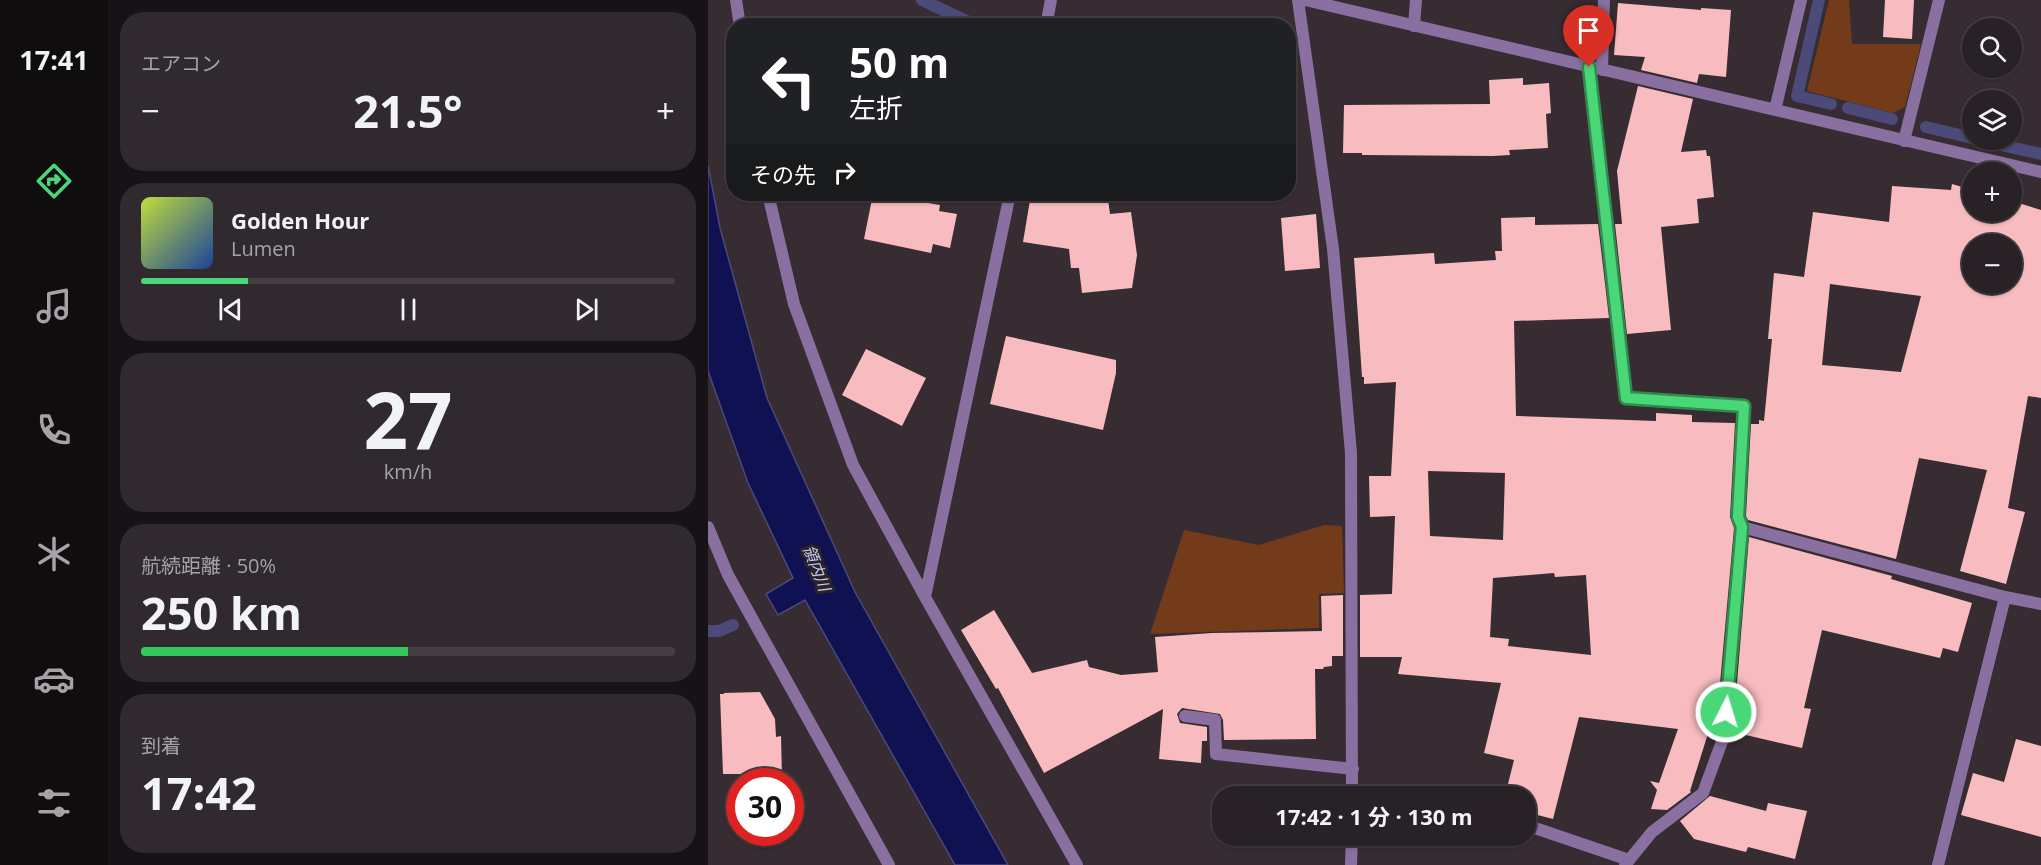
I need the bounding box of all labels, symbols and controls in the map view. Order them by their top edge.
pin [1563,5,1614,67]
icon: arrive [1572,14,1605,47]
map controls [1962,18,2022,294]
button: search [1962,18,2022,78]
text: 50 m [849,33,949,90]
text: 17:41 [19,41,89,78]
icon: left [750,42,828,120]
text: エアコン [141,50,221,77]
text: 21.5° [353,80,463,141]
text: − [141,88,160,133]
text: + [656,88,675,133]
text: 左折 [849,89,903,126]
button: layers [1962,90,2022,150]
icon: right [828,156,861,189]
text: その先 [750,159,816,189]
icon: directions [33,160,75,202]
button: + [1962,162,2022,222]
text: Golden Hour [231,205,369,235]
button: − [1962,234,2022,294]
text: Lumen [231,235,296,262]
icon: music [33,285,75,327]
icon: previous [214,293,247,326]
icon: pause [392,293,425,326]
icon: next [570,293,603,326]
text: 27 [363,366,453,472]
icon: phone [33,409,75,451]
text: km/h [384,458,432,485]
icon: climate [33,533,75,575]
water label: 領内川 [798,542,837,596]
text: 航続距離 · 50% [141,552,276,579]
text: 250 km [141,582,302,643]
icon: car [33,658,75,700]
position arrow [1694,680,1758,744]
text: 到着 [141,732,181,759]
text: 17:42 [141,762,257,823]
speed limit sign: 30 [726,768,804,846]
icon: filters [33,782,75,824]
text: 17:42 · 1 分 · 130 m [1275,801,1473,831]

